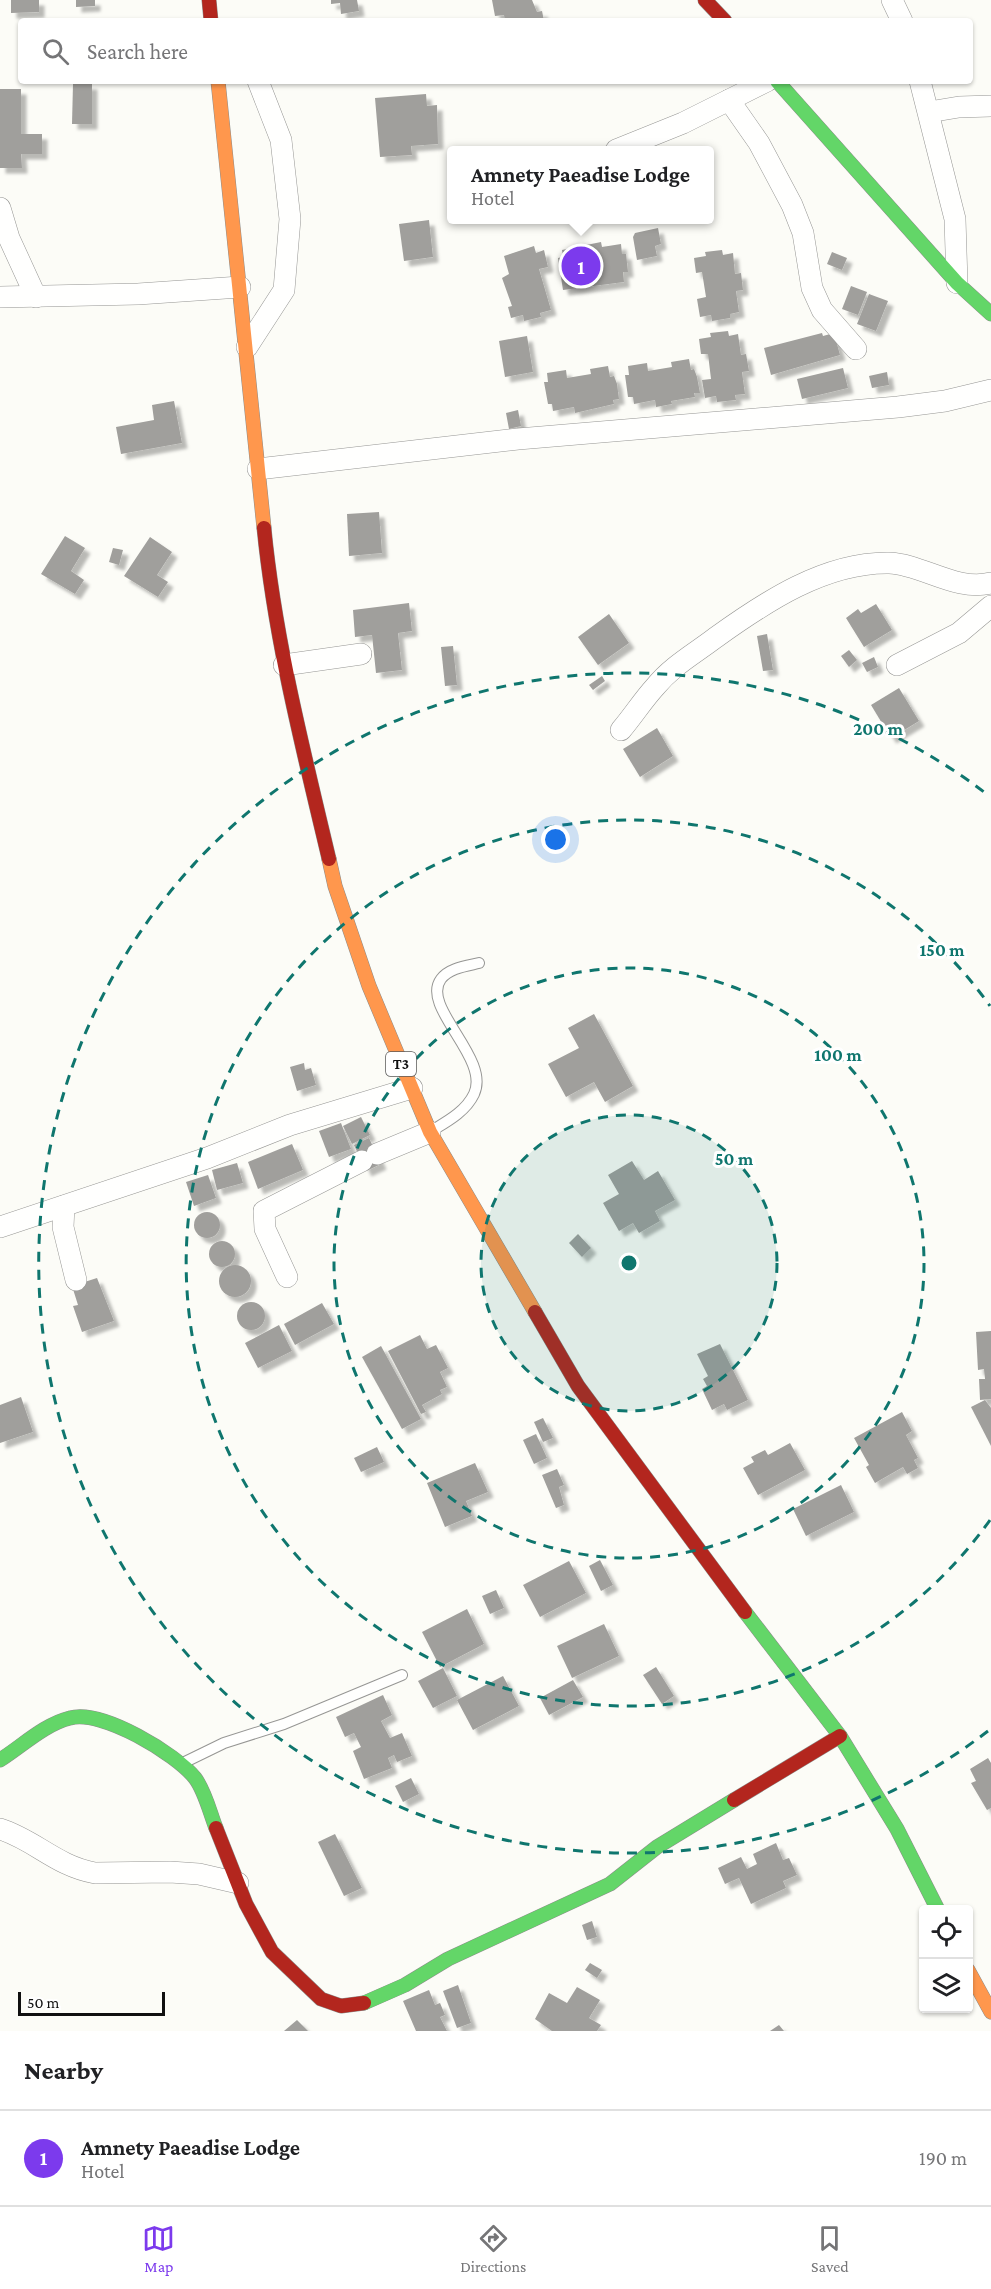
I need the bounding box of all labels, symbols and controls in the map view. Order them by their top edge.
search box [18,18,973,84]
icon: search [39,35,72,68]
text: Search here [87,39,188,64]
popup [447,146,714,224]
text: Amnety Paeadise Lodge [471,162,690,187]
text: Hotel [471,187,515,209]
pin: 1 [562,244,600,288]
text: 200 m [853,719,904,739]
your location [541,825,570,854]
text: 150 m [919,940,965,960]
text: 100 m [814,1045,862,1065]
road number: T3 [386,1052,416,1076]
text: 50 m [715,1149,754,1169]
centre of rings [619,1253,639,1273]
map controls [919,1905,973,2013]
button: locate [919,1905,973,1959]
button: layers [919,1959,973,2013]
scale bar [18,1989,165,2016]
text: 50 m [27,1994,59,2011]
text: Nearby [24,2056,103,2085]
text: Amnety Paeadise Lodge [81,2135,300,2160]
text: 1 [40,2147,47,2169]
text: 190 m [919,2147,967,2169]
text: Hotel [81,2160,125,2182]
tab: Map [142,2222,175,2275]
tab: Directions [460,2222,526,2275]
tab: Saved [811,2222,849,2275]

